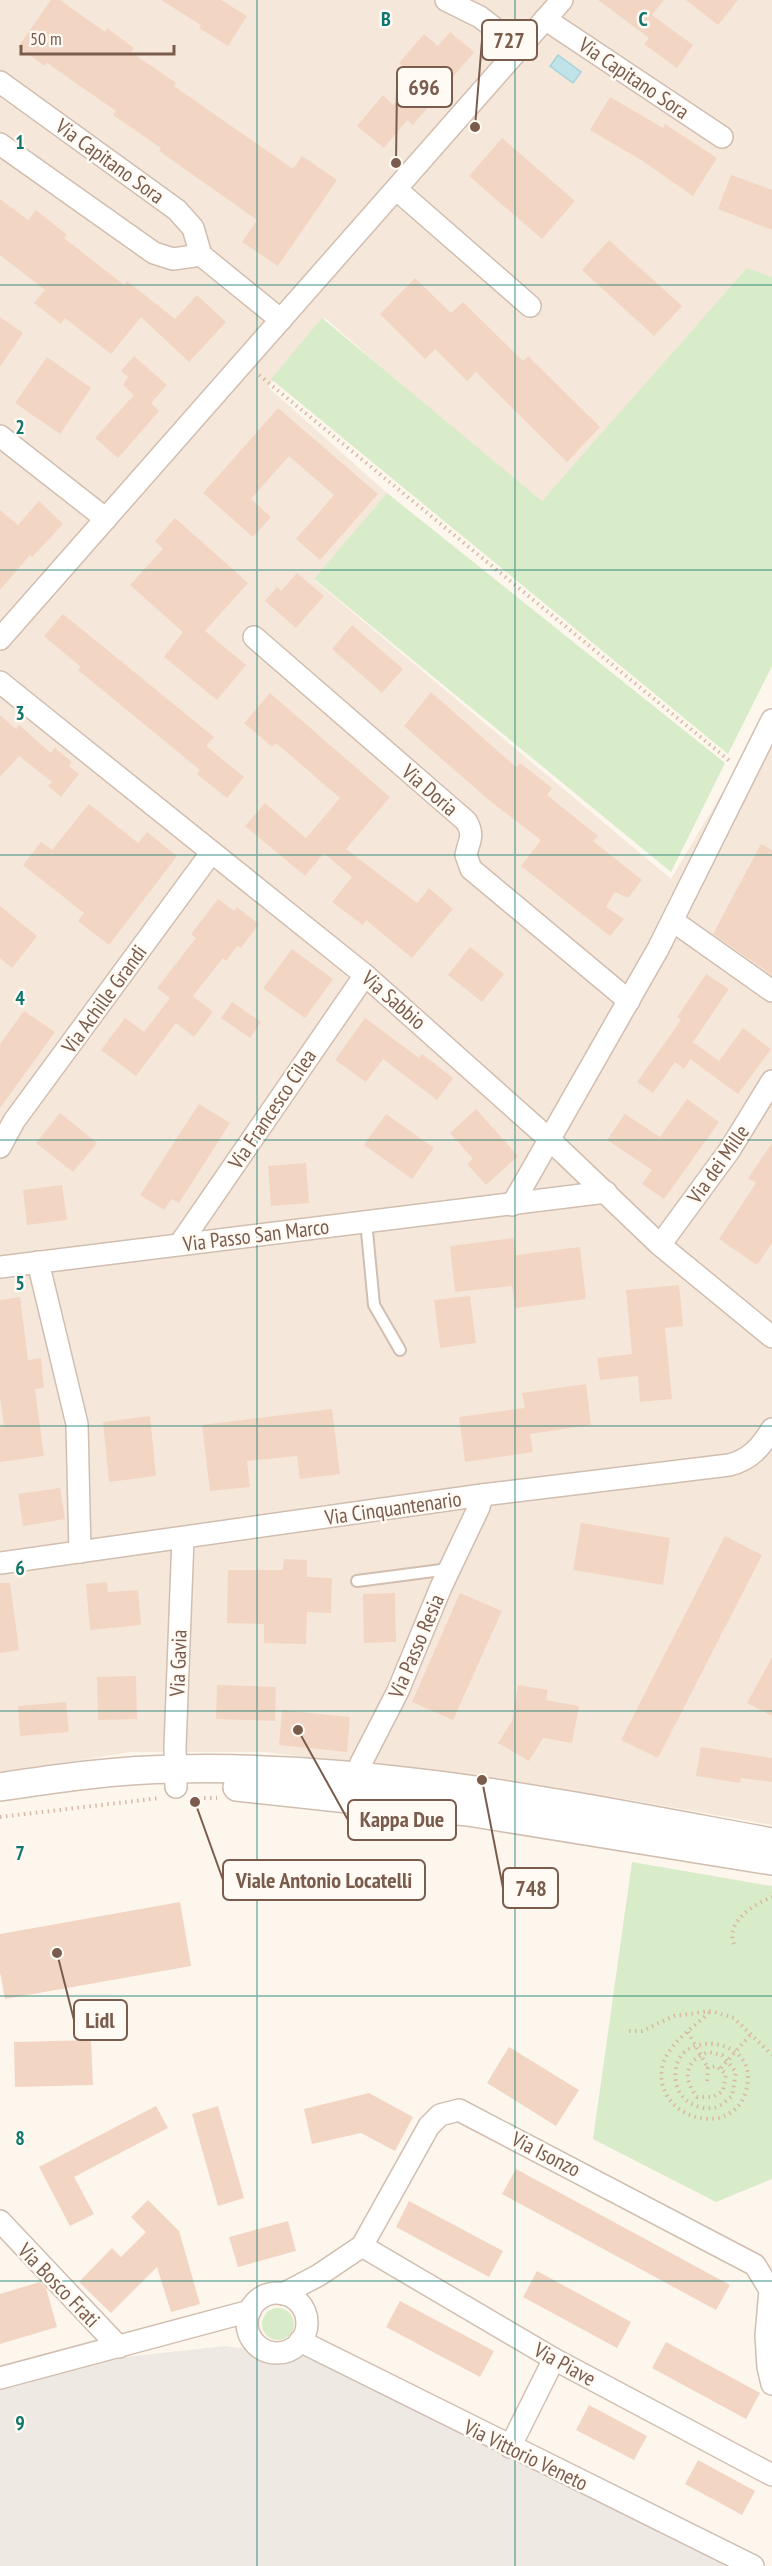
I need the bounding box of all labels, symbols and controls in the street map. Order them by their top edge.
text: B [381,6,391,32]
text: C [638,6,648,32]
scale bar [21,18,174,56]
callout: 727 [482,20,537,60]
text: 727 [493,26,525,54]
text: 50 m [30,27,62,50]
street label: Via Capitano Sora [573,31,694,125]
callout: 696 [397,67,452,107]
text: 696 [408,73,440,101]
street label: Via Capitano Sora [50,112,170,209]
text: 1 [15,129,25,155]
text: 2 [15,414,25,440]
text: 3 [15,700,25,726]
street label: Via Doria [396,758,464,822]
street label: Via Achille Grandi [55,939,152,1059]
street label: Via Sabbio [356,964,432,1035]
text: 4 [15,985,25,1011]
street label: Via Francesco Cilea [221,1044,322,1175]
street label: Via dei Mille [680,1119,755,1210]
street label: Via Passo San Marco [180,1213,331,1257]
text: 5 [15,1270,25,1296]
street label: Via Cinquantenario [322,1485,463,1531]
text: 6 [15,1555,25,1581]
street label: Via Passo Resia [382,1590,450,1703]
street label: Via Gavia [163,1629,193,1698]
callout: Kappa Due [348,1800,456,1840]
text: Kappa Due [360,1805,444,1833]
text: 7 [15,1840,25,1866]
callout: Viale Antonio Locatelli [223,1860,425,1900]
text: Viale Antonio Locatelli [235,1866,412,1894]
callout: 748 [503,1868,558,1908]
text: 748 [515,1874,547,1902]
callout: Lidl [74,2000,127,2040]
text: Lidl [85,2006,115,2034]
text: 8 [15,2125,25,2151]
street label: Via Isonzo [506,2125,585,2183]
street label: Via Bosco Frati [11,2236,106,2333]
street label: Via Piave [529,2336,601,2392]
text: 9 [15,2410,25,2436]
street label: Via Vittorio Veneto [459,2413,592,2497]

